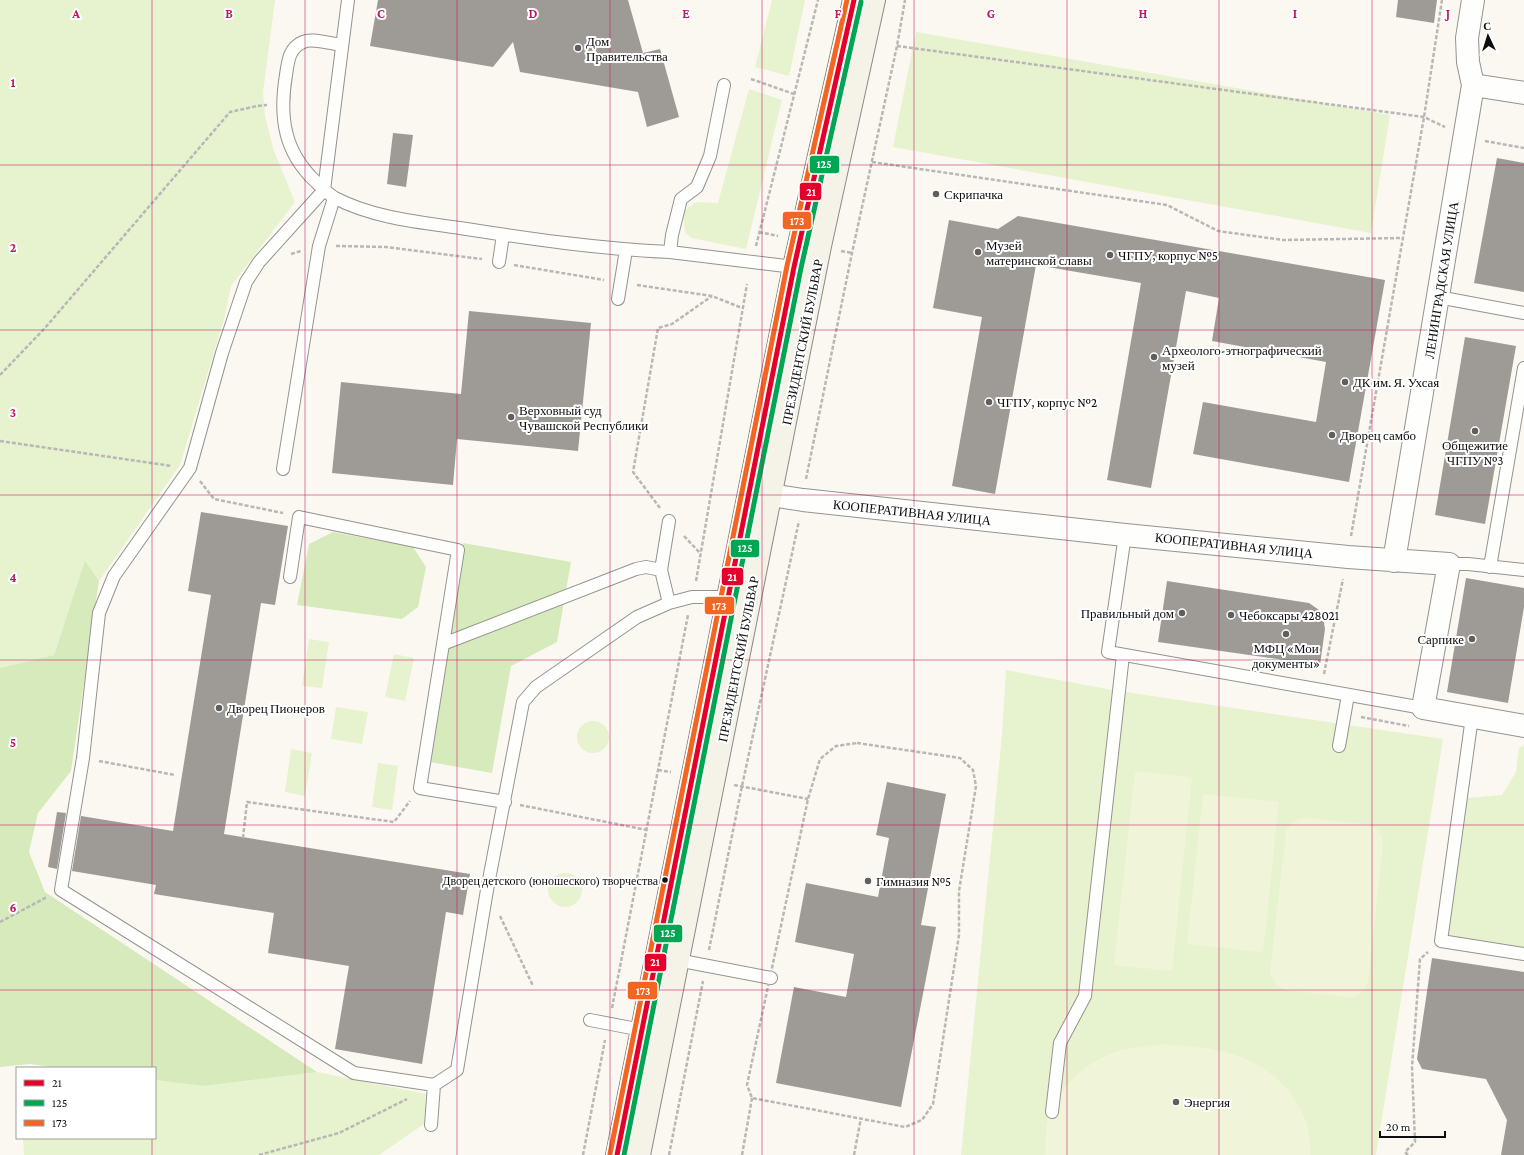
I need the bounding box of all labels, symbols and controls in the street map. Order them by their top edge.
text: A [71,6,80,21]
text: B [225,6,233,21]
text: C [377,6,385,21]
text: D [529,6,538,21]
text: E [682,6,690,21]
text: F [835,6,842,21]
text: G [987,6,995,21]
text: H [1139,6,1148,21]
text: I [1293,6,1297,21]
text: J [1444,6,1450,21]
north arrow [1468,16,1508,56]
text: С [1483,20,1492,32]
place label: Дом Правительства [586,34,668,64]
marker: Дом Правительства [573,43,583,53]
text: 1 [11,75,16,90]
line badge: 125 [809,155,840,174]
text: 125 [816,158,832,170]
line badge: 21 [799,182,822,201]
text: 21 [806,186,816,198]
place label: Скрипачка [944,187,1003,202]
marker: Скрипачка [931,189,941,199]
street label: ЛЕНИНГРАДСКАЯ УЛИЦА [1422,200,1461,360]
line badge: 173 [782,211,812,230]
text: 173 [790,215,804,227]
place label: Музей материнской славы [986,238,1092,268]
text: 2 [10,240,17,255]
marker: Музей материнской славы [973,247,983,257]
place label: ЧГПУ, корпус №5 [1118,248,1218,263]
marker: ЧГПУ, корпус №5 [1105,250,1115,260]
street label: ПРЕЗИДЕНТСКИЙ БУЛЬВАР [779,258,826,426]
place label: Археолого-этнографический музей [1162,343,1322,373]
marker: Археолого-этнографический музей [1149,352,1159,362]
place label: ДК им. Я. Ухсая [1353,375,1439,390]
marker: ДК им. Я. Ухсая [1340,377,1350,387]
place label: ЧГПУ, корпус №2 [997,395,1097,410]
marker: ЧГПУ, корпус №2 [984,397,994,407]
place label: Верховный суд Чувашской Республики [519,403,648,433]
text: 3 [10,405,16,420]
marker: Верховный суд Чувашской Республики [506,412,516,422]
marker: Общежитие ЧГПУ №3 [1470,426,1480,436]
place label: Дворец самбо [1340,428,1416,443]
marker: Дворец самбо [1327,430,1337,440]
place label: Общежитие ЧГПУ №3 [1442,438,1508,468]
street label: КООПЕРАТИВНАЯ УЛИЦА [832,497,992,528]
street label: КООПЕРАТИВНАЯ УЛИЦА [1154,530,1314,561]
line badge: 125 [730,539,760,558]
text: 125 [737,542,753,554]
line badge: 21 [721,567,744,586]
text: 4 [9,570,17,585]
text: 21 [727,571,737,583]
street label: ПРЕЗИДЕНТСКИЙ БУЛЬВАР [715,575,762,743]
line badge: 173 [704,596,735,615]
text: 173 [712,600,726,612]
place label: Правильный дом [1081,606,1174,621]
marker: Правильный дом [1177,608,1187,618]
place label: Чебоксары 428021 [1239,608,1339,623]
marker: Чебоксары 428021 [1226,610,1236,620]
marker: МФЦ «Мои документы» [1281,629,1291,639]
place label: Сарпике [1417,632,1464,647]
marker: Сарпике [1467,634,1477,644]
place label: МФЦ «Мои документы» [1252,641,1320,671]
place label: Дворец Пионеров [227,701,325,716]
marker: Дворец Пионеров [214,703,224,713]
text: 5 [10,735,16,750]
place label: Дворец детского (юношеского) творчества [442,874,659,888]
place label: Гимназия №5 [876,874,951,889]
marker: Дворец детского (юношеского) творчества [660,875,670,885]
marker: Гимназия №5 [863,876,873,886]
text: 6 [9,900,17,915]
line badge: 125 [653,924,683,943]
text: 125 [660,927,676,939]
line badge: 21 [644,953,667,972]
text: 21 [650,956,660,968]
line badge: 173 [627,981,658,1000]
text: 173 [636,985,650,997]
legend [16,1067,156,1139]
text: 21 [52,1076,62,1090]
place label: Энергия [1184,1095,1230,1110]
text: 125 [52,1096,67,1110]
marker: Энергия [1171,1097,1181,1107]
scale bar [1380,1113,1445,1139]
text: 173 [52,1116,67,1130]
text: 20 m [1386,1120,1411,1134]

